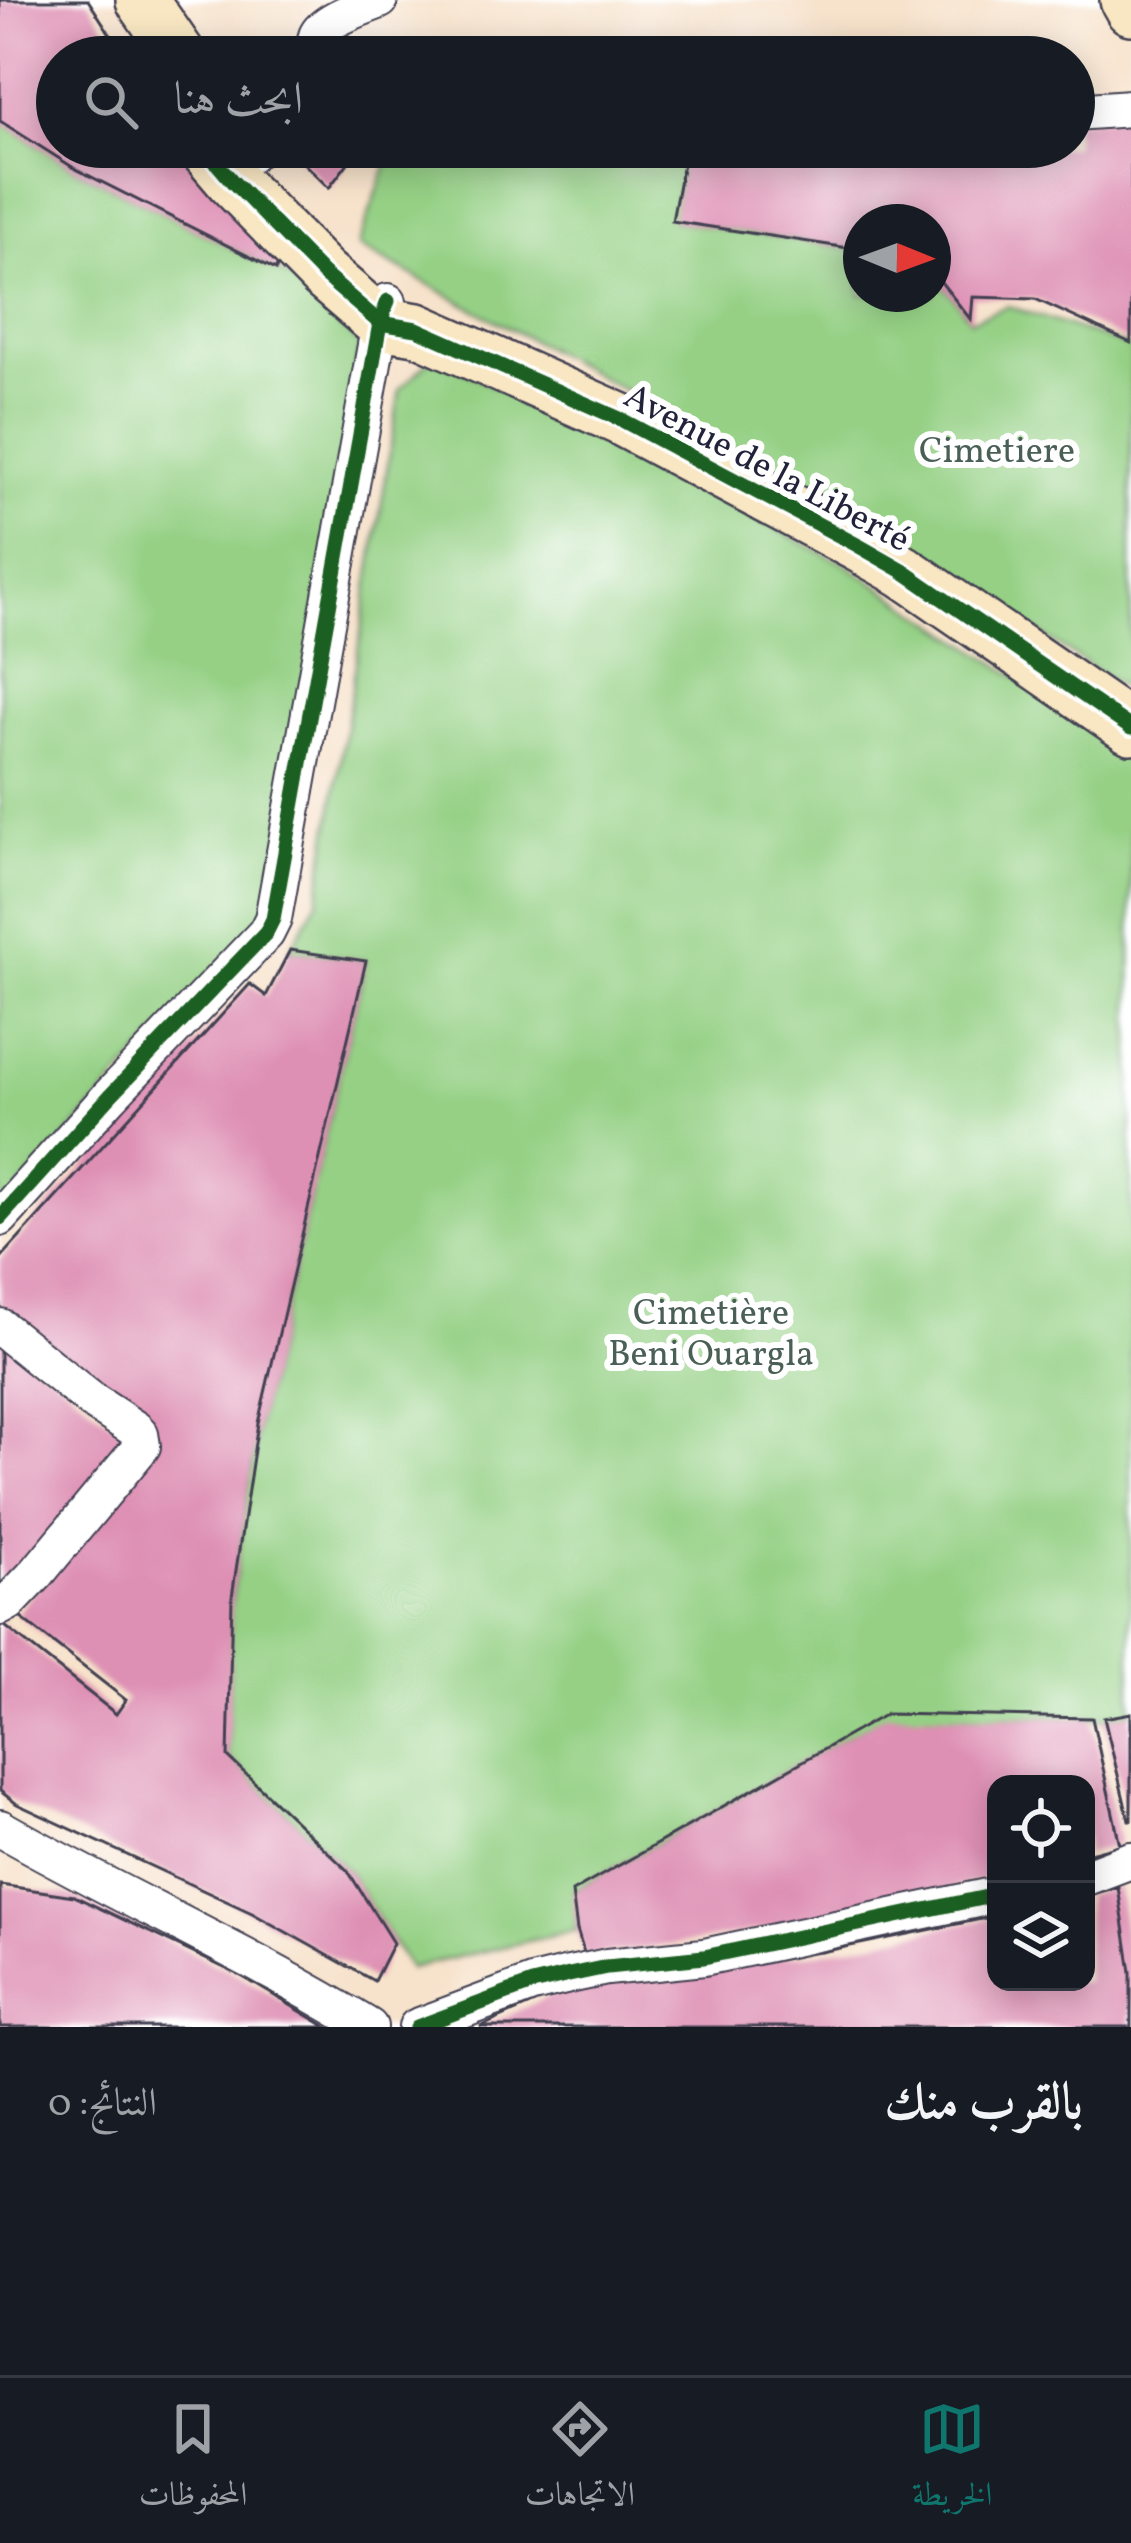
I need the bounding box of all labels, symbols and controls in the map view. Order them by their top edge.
search box [36,36,1095,168]
icon: search [78,69,144,135]
text: ابحث هنا [174,70,303,133]
north arrow [843,204,951,312]
street label: Avenue de la Liberté [614,373,918,566]
park label: Cimetiere [919,428,1075,478]
park label: Cimetière Beni Ouargla [608,1290,814,1381]
map controls [987,1775,1095,1991]
button: locate [987,1775,1095,1883]
button: layers [987,1883,1095,1991]
text: بالقرب منك [884,2069,1083,2140]
text: النتائج: 0 [48,2078,157,2132]
tab: المحفوظات [139,2396,247,2526]
tab: الاتجاهات [525,2396,635,2526]
tab: الخريطة [912,2396,992,2526]

